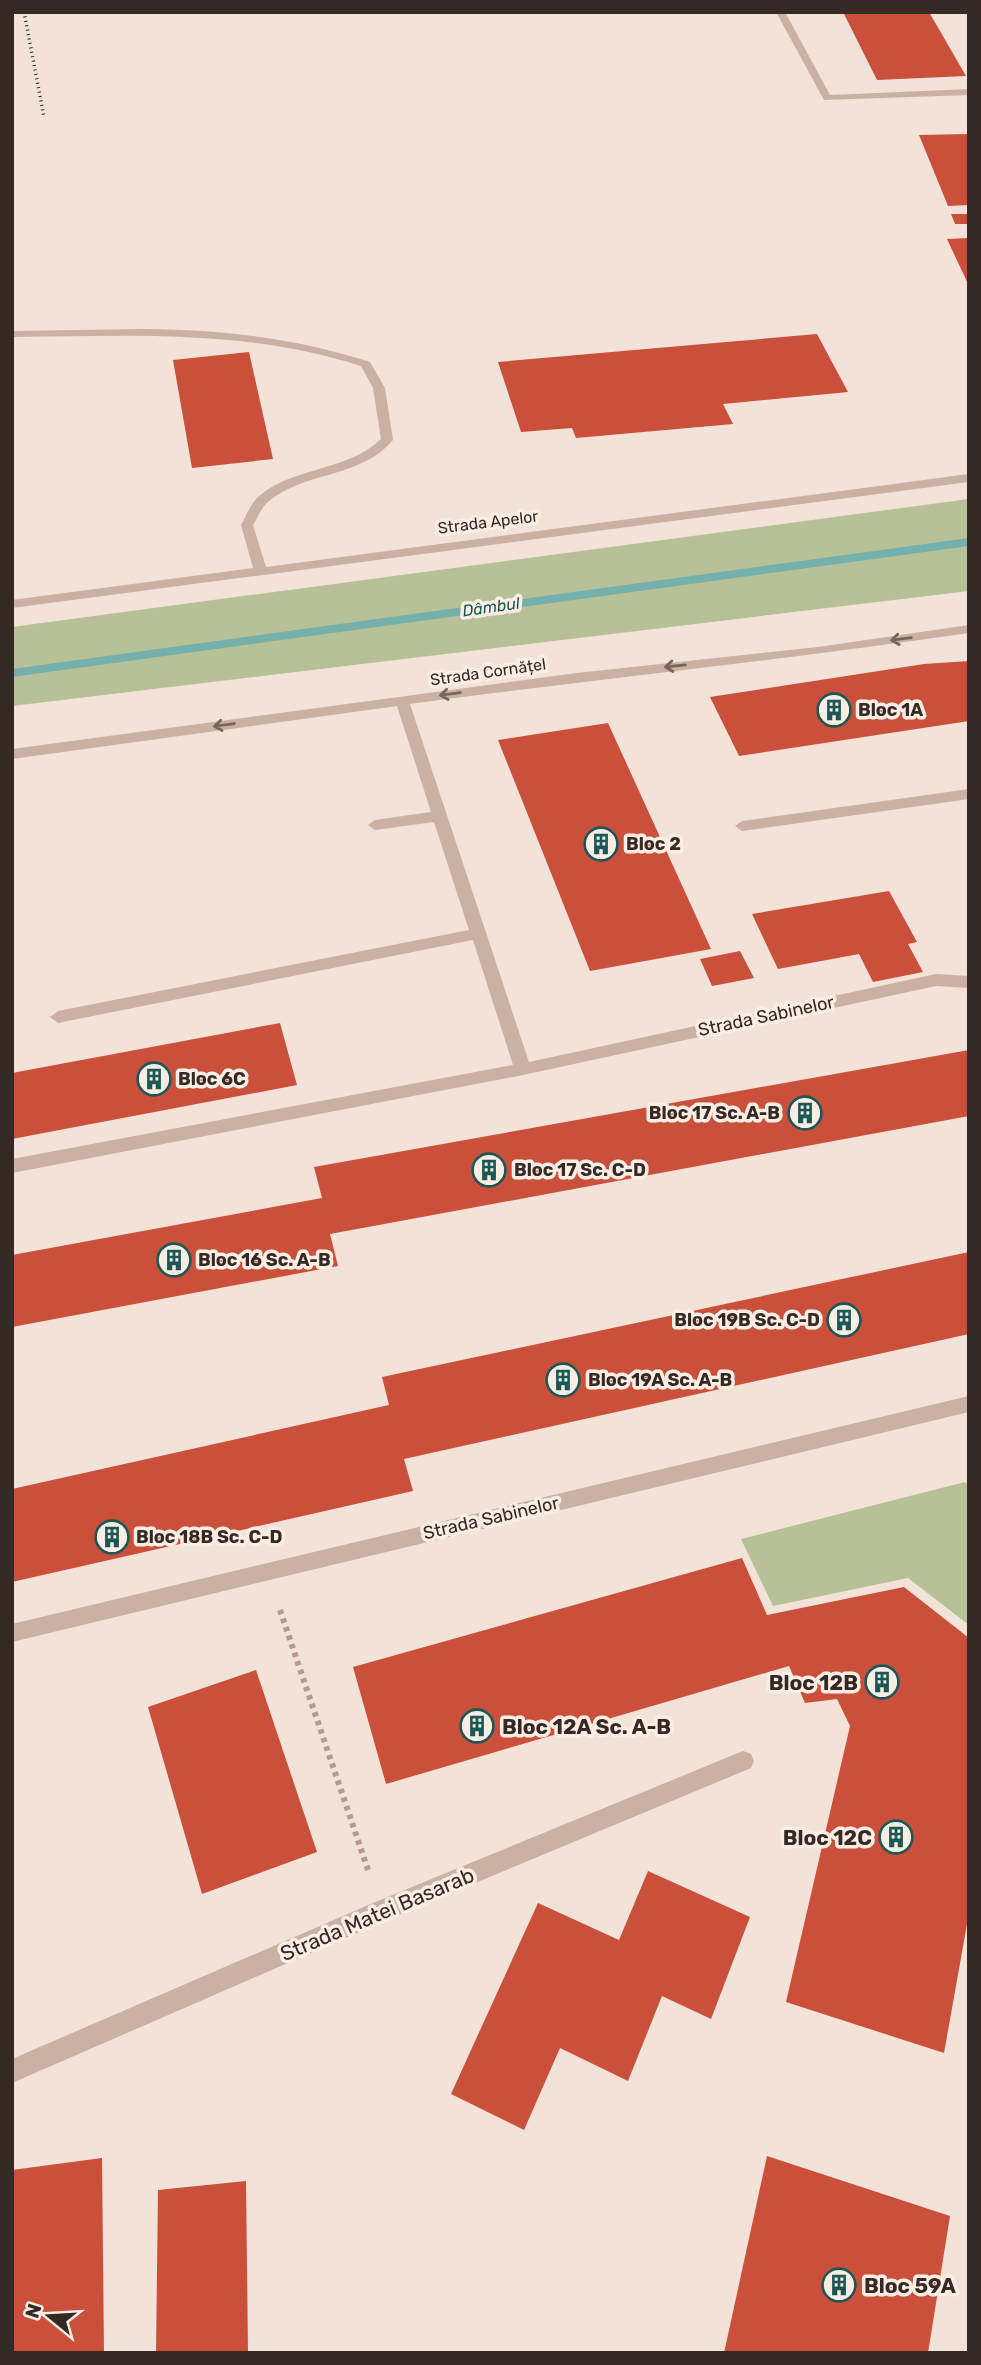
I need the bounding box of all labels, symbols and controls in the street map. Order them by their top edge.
street label: Strada Apelor [437,506,539,538]
water label: Dâmbul [461,593,522,620]
one-way arrow [890,633,913,646]
street label: Strada Cornățel [429,654,547,690]
one-way arrow [665,660,687,673]
one-way arrow [439,688,461,701]
building icon: Bloc 1A [815,691,853,729]
place label: Bloc 1A [858,699,923,721]
one-way arrow [213,719,236,732]
building icon: Bloc 2 [582,825,620,863]
place label: Bloc 2 [626,833,681,855]
street label: Strada Sabinelor [696,991,836,1041]
building icon: Bloc 6C [135,1060,173,1098]
place label: Bloc 6C [178,1068,246,1090]
building icon: Bloc 17 Sc. A-B [786,1094,824,1132]
place label: Bloc 17 Sc. A-B [649,1102,780,1124]
building icon: Bloc 17 Sc. C-D [470,1151,508,1189]
place label: Bloc 17 Sc. C-D [514,1159,646,1181]
building icon: Bloc 16 Sc. A-B [155,1241,193,1279]
place label: Bloc 16 Sc. A-B [198,1249,331,1271]
building icon: Bloc 19B Sc. C-D [825,1301,863,1339]
place label: Bloc 19B Sc. C-D [674,1309,820,1331]
building icon: Bloc 19A Sc. A-B [544,1361,582,1399]
place label: Bloc 19A Sc. A-B [588,1369,732,1391]
street label: Strada Sabinelor [421,1492,561,1544]
building icon: Bloc 18B Sc. C-D [93,1518,131,1556]
place label: Bloc 18B Sc. C-D [136,1526,282,1548]
building icon: Bloc 12B [863,1663,901,1701]
place label: Bloc 12B [769,1670,858,1695]
building icon: Bloc 12A Sc. A-B [458,1707,496,1745]
place label: Bloc 12A Sc. A-B [502,1714,671,1739]
building icon: Bloc 12C [877,1818,915,1856]
place label: Bloc 12C [783,1825,872,1850]
street label: Strada Matei Basarab [276,1862,478,1966]
building icon: Bloc 59A [820,2266,858,2304]
place label: Bloc 59A [864,2273,956,2298]
north arrow [14,2281,84,2351]
text: N [20,2301,46,2321]

